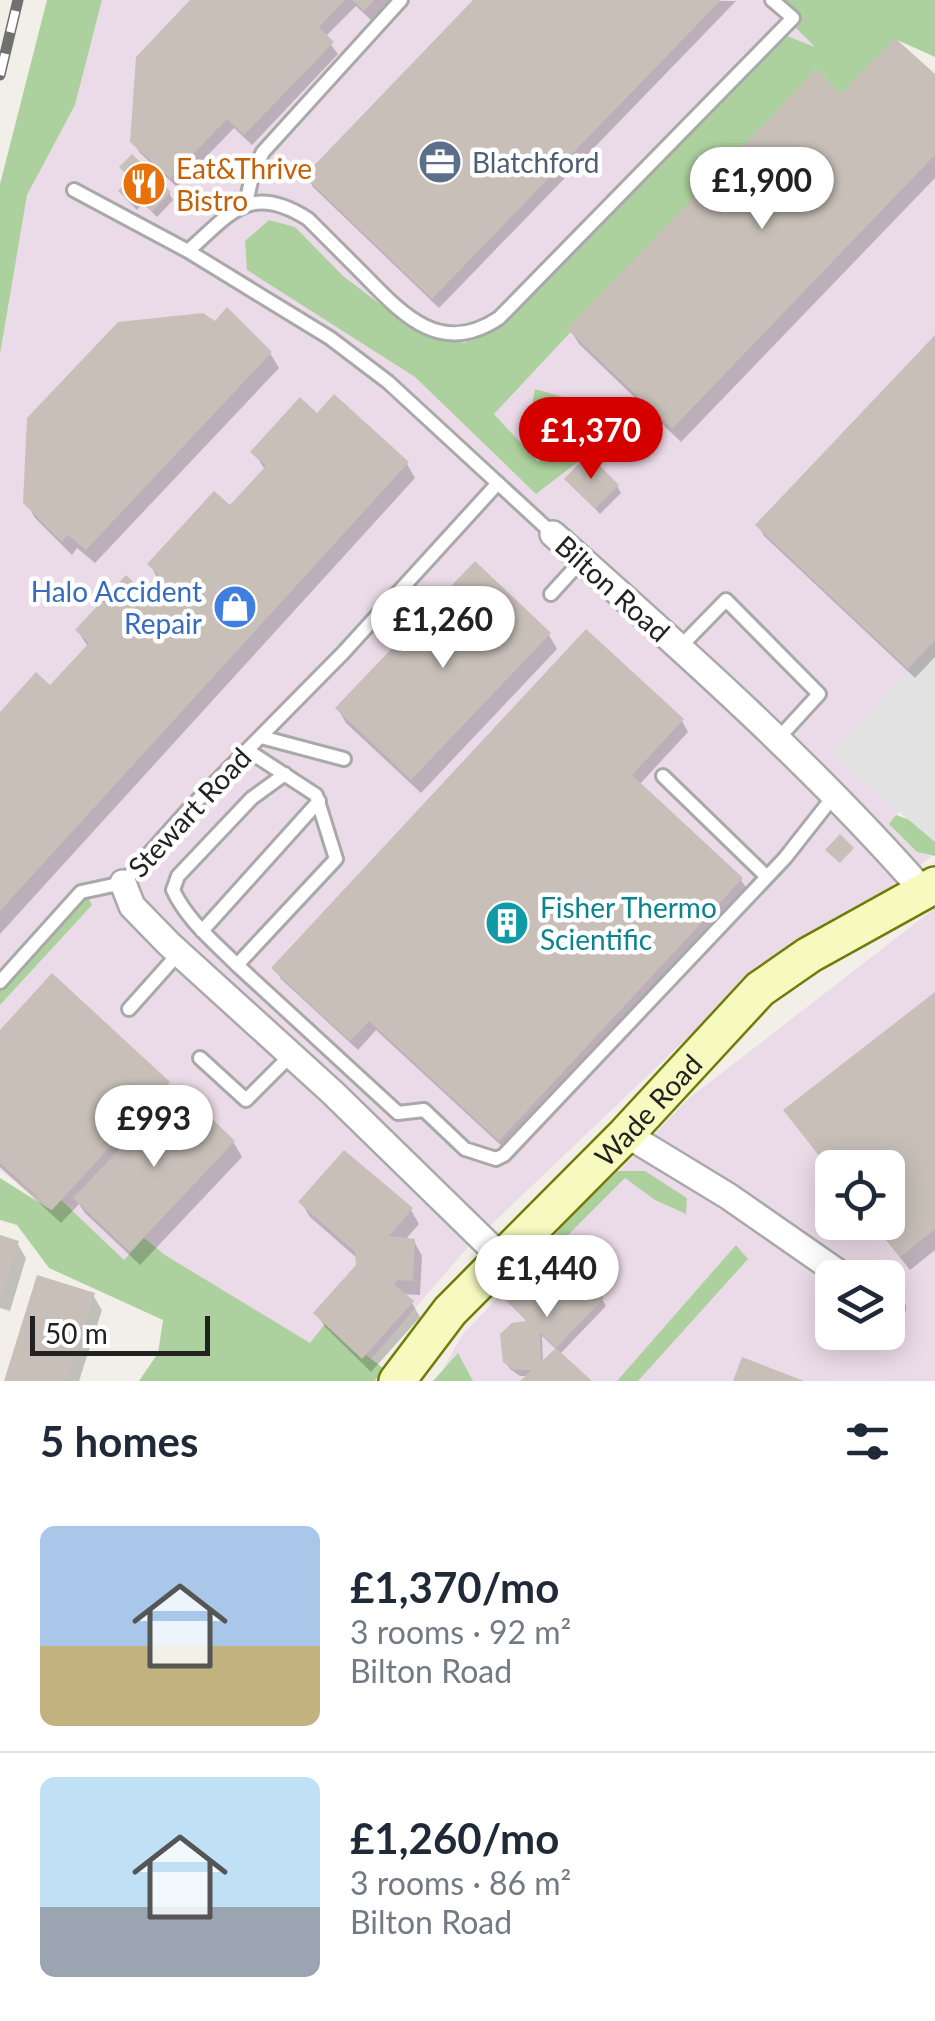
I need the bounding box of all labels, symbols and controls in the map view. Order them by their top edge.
office icon: Blatchford [417,139,463,185]
place label: Blatchford [472,145,599,179]
pin: £1,900 [681,147,843,232]
place label: Eat&Thrive Bistro [176,151,312,217]
text: £1,900 [712,160,812,199]
restaurant icon: Eat&Thrive Bistro [121,161,167,207]
pin: £1,370 [510,397,672,482]
text: £1,370 [541,410,641,449]
street label: Bilton Road [549,528,677,648]
place label: Halo Accident Repair [31,574,202,640]
shop icon: Halo Accident Repair [212,584,258,630]
pin: £1,260 [362,586,524,671]
text: £1,260 [393,599,493,638]
street label: Stewart Road [120,740,258,884]
place label: Fisher Thermo Scientific [540,890,717,956]
building icon: Fisher Thermo Scientific [484,900,530,946]
street label: Wade Road [587,1047,708,1173]
pin: £993 [95,1085,213,1170]
text: £993 [117,1098,191,1137]
map controls [815,1150,905,1350]
button: locate [815,1150,905,1240]
pin: £1,440 [466,1235,628,1320]
text: £1,440 [497,1248,597,1287]
button: layers [815,1260,905,1350]
scale bar [30,1311,210,1356]
text: 50 m [45,1316,108,1350]
icon: filters [840,1414,895,1469]
text: 5 homes [40,1416,198,1466]
text: £1,370/mo [350,1562,559,1612]
icon: home [120,1566,240,1686]
text: 3 rooms · 92 m² [350,1612,571,1651]
text: Bilton Road [350,1651,512,1690]
text: £1,260/mo [350,1813,559,1863]
icon: home [120,1817,240,1937]
text: 3 rooms · 86 m² [350,1863,571,1902]
text: Bilton Road [350,1902,512,1941]

